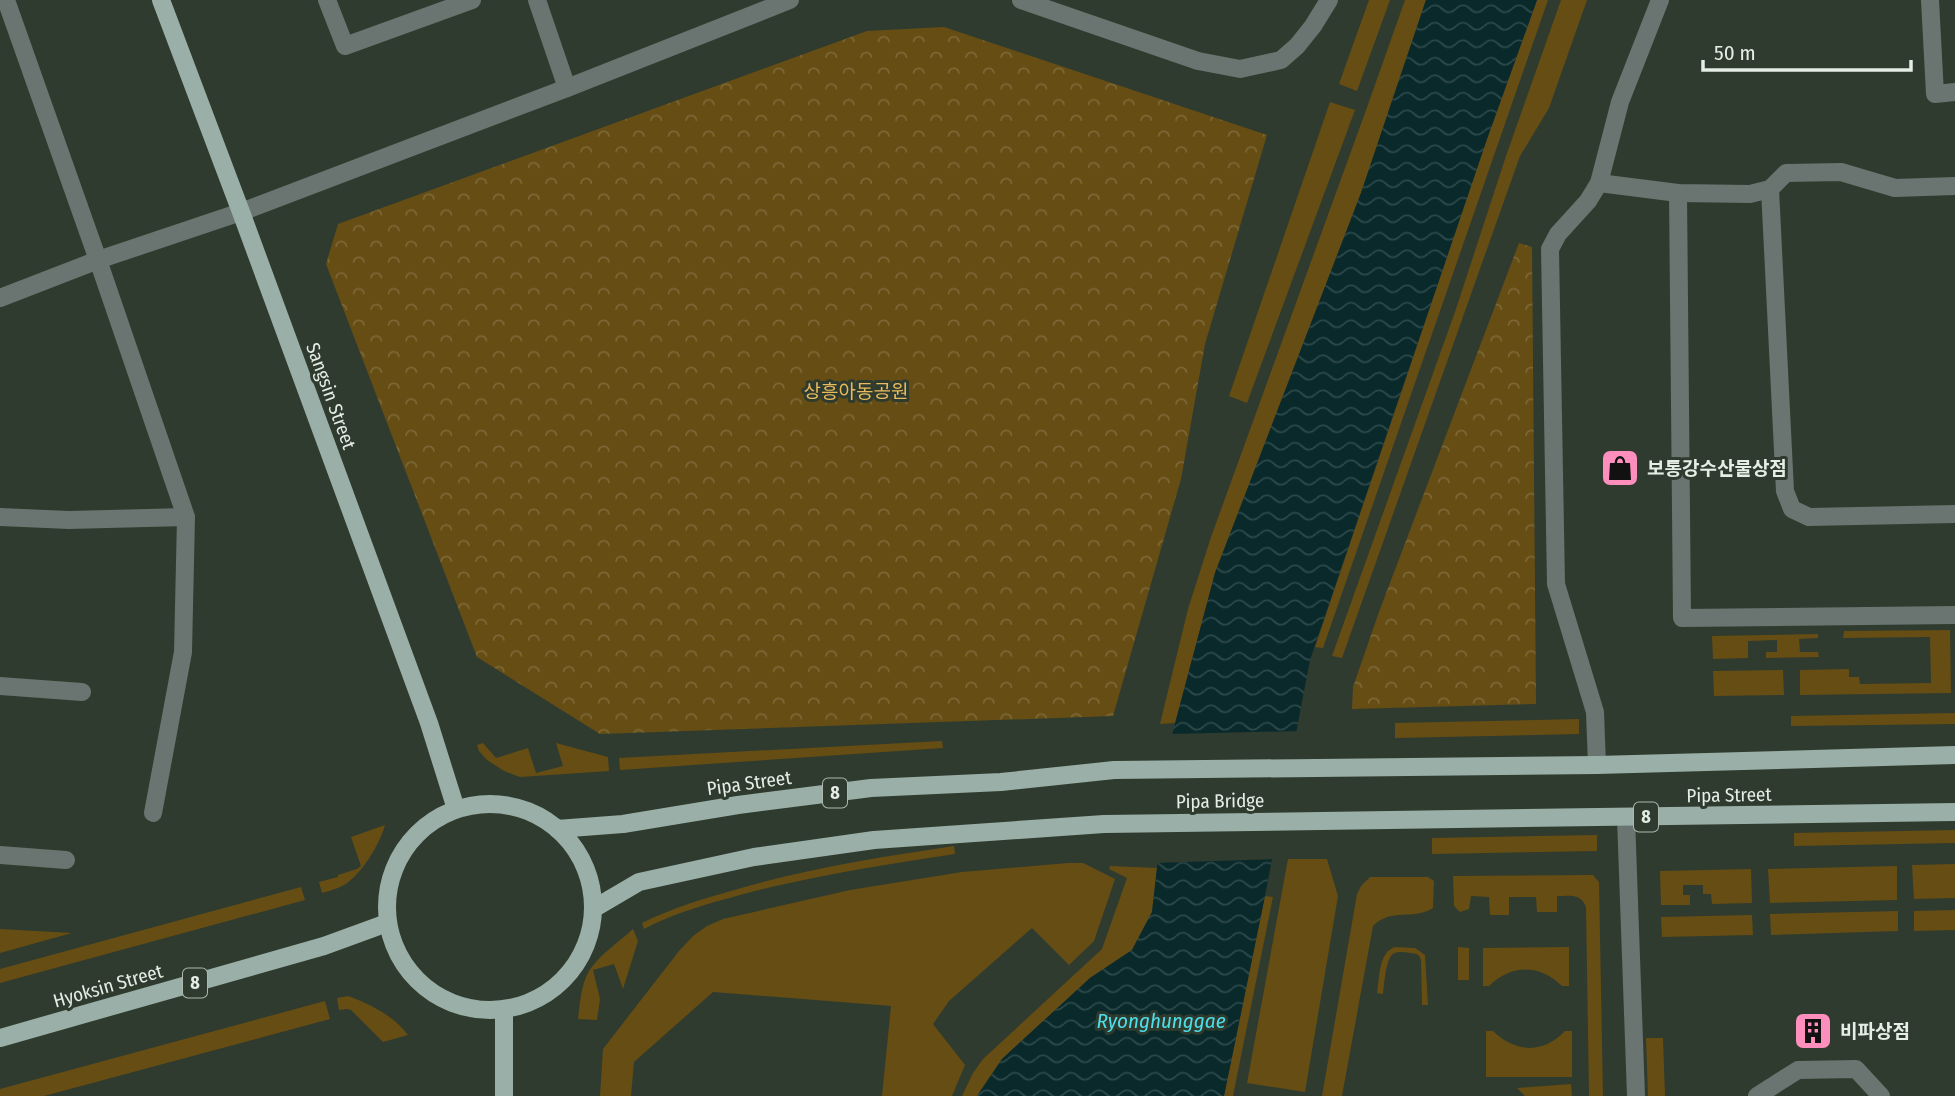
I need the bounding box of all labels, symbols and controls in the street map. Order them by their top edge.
scale bar [1703,28,1911,72]
text: 50 m [1714,40,1756,66]
street label: Sangsin Street [301,340,361,453]
park label: 상흥아동공원 [804,380,908,403]
shop icon: 보통강수산물상점 [1599,447,1641,489]
place label: 보통강수산물상점 [1647,457,1787,480]
street label: Pipa Street [705,766,794,800]
road number: 8 [823,778,847,808]
street label: Pipa Street [1686,783,1773,807]
street label: Pipa Bridge [1176,789,1264,813]
road number: 8 [1634,802,1658,832]
street label: Hyoksin Street [51,959,166,1013]
road number: 8 [183,968,207,998]
water label: Ryonghunggae [1096,1008,1226,1034]
building icon: 비파상점 [1792,1010,1834,1052]
place label: 비파상점 [1840,1020,1910,1043]

